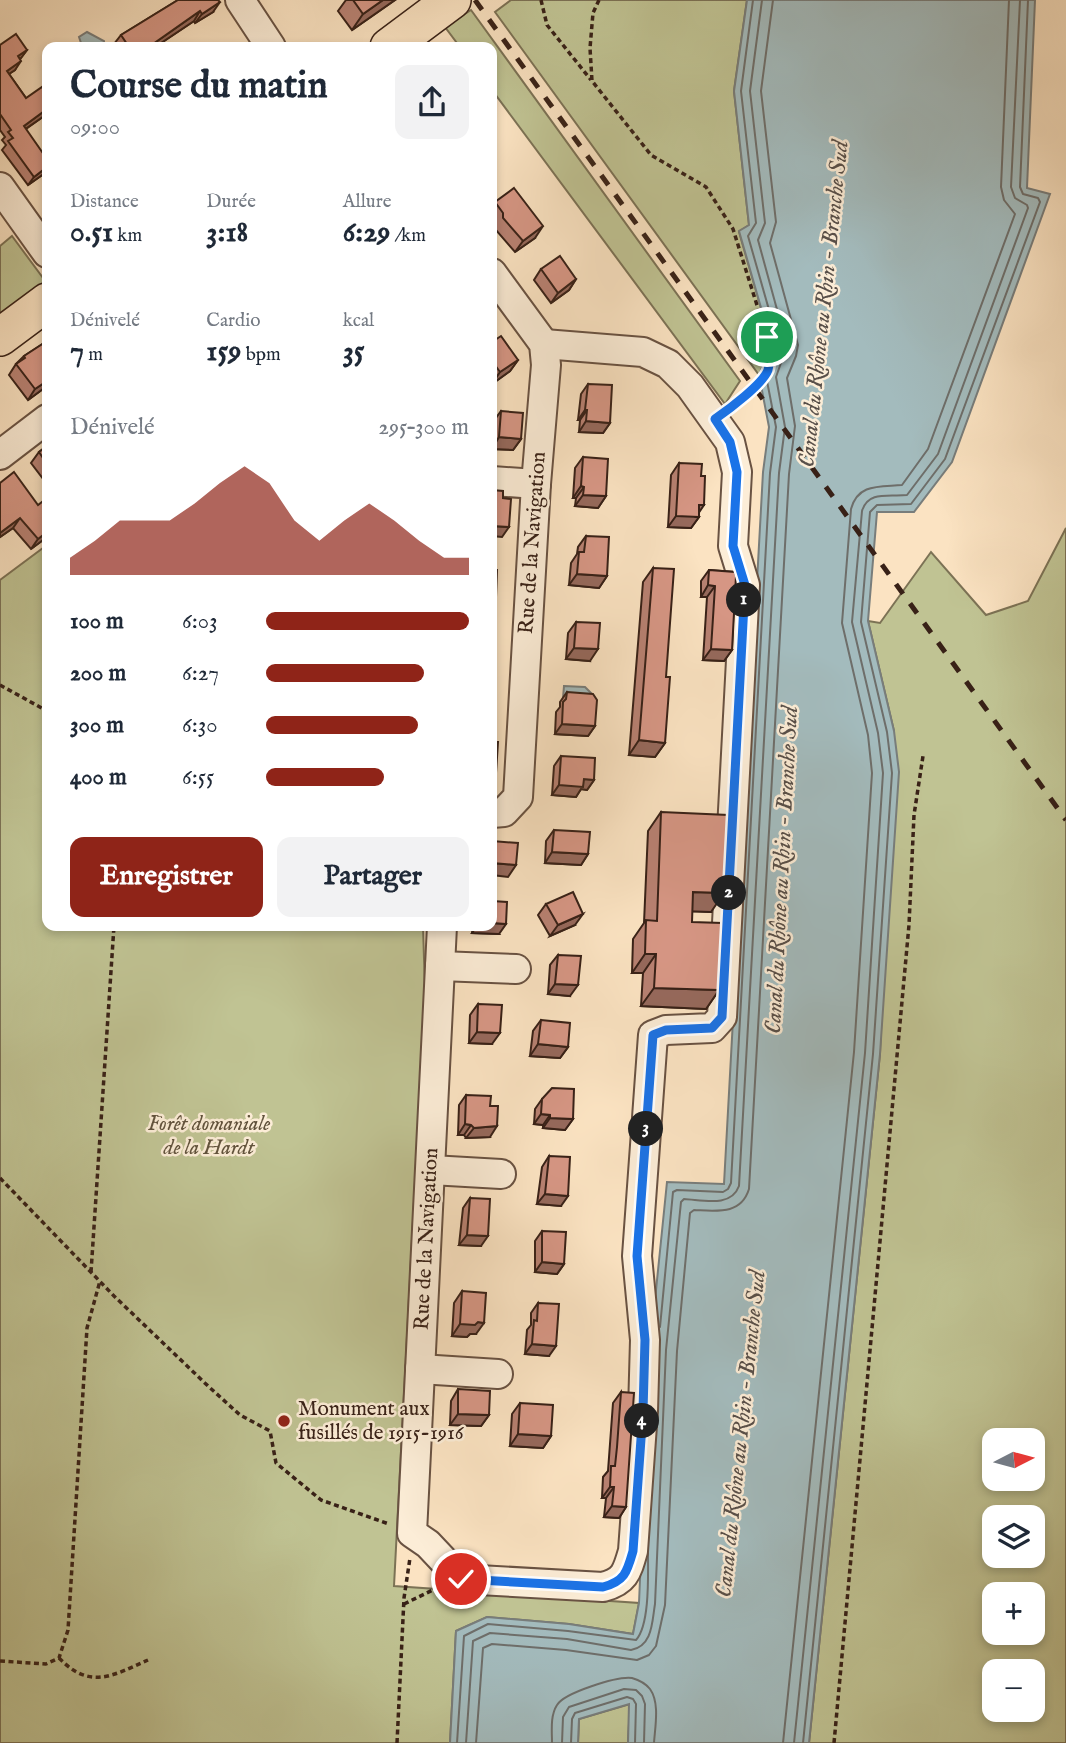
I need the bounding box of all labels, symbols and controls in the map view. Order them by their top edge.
text: Course du matin [70,63,328,111]
button: share [395,65,469,139]
text: 09:00 [70,113,120,142]
water label: Canal du Rhône au Rhin - Branche Sud [792,137,856,469]
text: Distance [70,190,139,214]
text: Durée [206,190,256,214]
text: Allure [343,190,391,214]
text: 0.51 [70,214,113,252]
text: 3:18 [206,214,248,252]
text: 6:29 [343,214,390,252]
text: km [113,224,142,248]
text: /km [390,224,426,248]
pin [737,307,797,367]
text: Dénivelé [70,309,140,333]
text: Cardio [206,309,260,333]
text: kcal [343,309,374,333]
icon: arrive [748,318,786,356]
text: 7 [70,333,84,371]
text: 159 [206,333,241,371]
text: 35 [343,333,365,371]
text: m [84,343,103,367]
text: bpm [241,343,281,367]
text: Dénivelé [70,413,155,442]
text: 295–300 m [378,413,469,442]
street label: Rue de la Navigation [513,451,553,635]
pin: 1 [726,582,762,618]
text: 1 [740,587,747,611]
text: 100 m [70,607,124,636]
text: 6:03 [182,607,218,636]
text: 200 m [70,659,126,688]
text: 6:27 [182,659,219,688]
water label: Canal du Rhône au Rhin - Branche Sud [759,703,805,1035]
text: 300 m [70,711,124,740]
text: 6:30 [182,711,218,740]
text: 400 m [70,763,127,792]
text: 6:55 [182,763,214,792]
button: Enregistrer [70,837,263,917]
button: Partager [277,837,469,917]
pin: 2 [712,876,746,910]
text: 2 [724,880,733,904]
park label: Forêt domaniale de la Hardt [148,1111,270,1162]
pin: 3 [628,1112,664,1146]
text: 3 [642,1116,649,1140]
street label: Rue de la Navigation [409,1147,445,1331]
water label: Canal du Rhône au Rhin - Branche Sud [709,1267,773,1599]
place label: Monument aux fusillés de 1915-1916 [298,1396,465,1447]
pin: 4 [624,1404,660,1438]
text: 4 [637,1408,646,1432]
marker: Monument aux fusillés de 1915-1916 [276,1413,292,1429]
north arrow [982,1428,1045,1491]
map controls [982,1428,1045,1722]
button: layers [982,1505,1045,1568]
pin [431,1549,491,1609]
icon: check [442,1560,480,1598]
button: + [982,1582,1045,1645]
button: − [982,1659,1045,1722]

